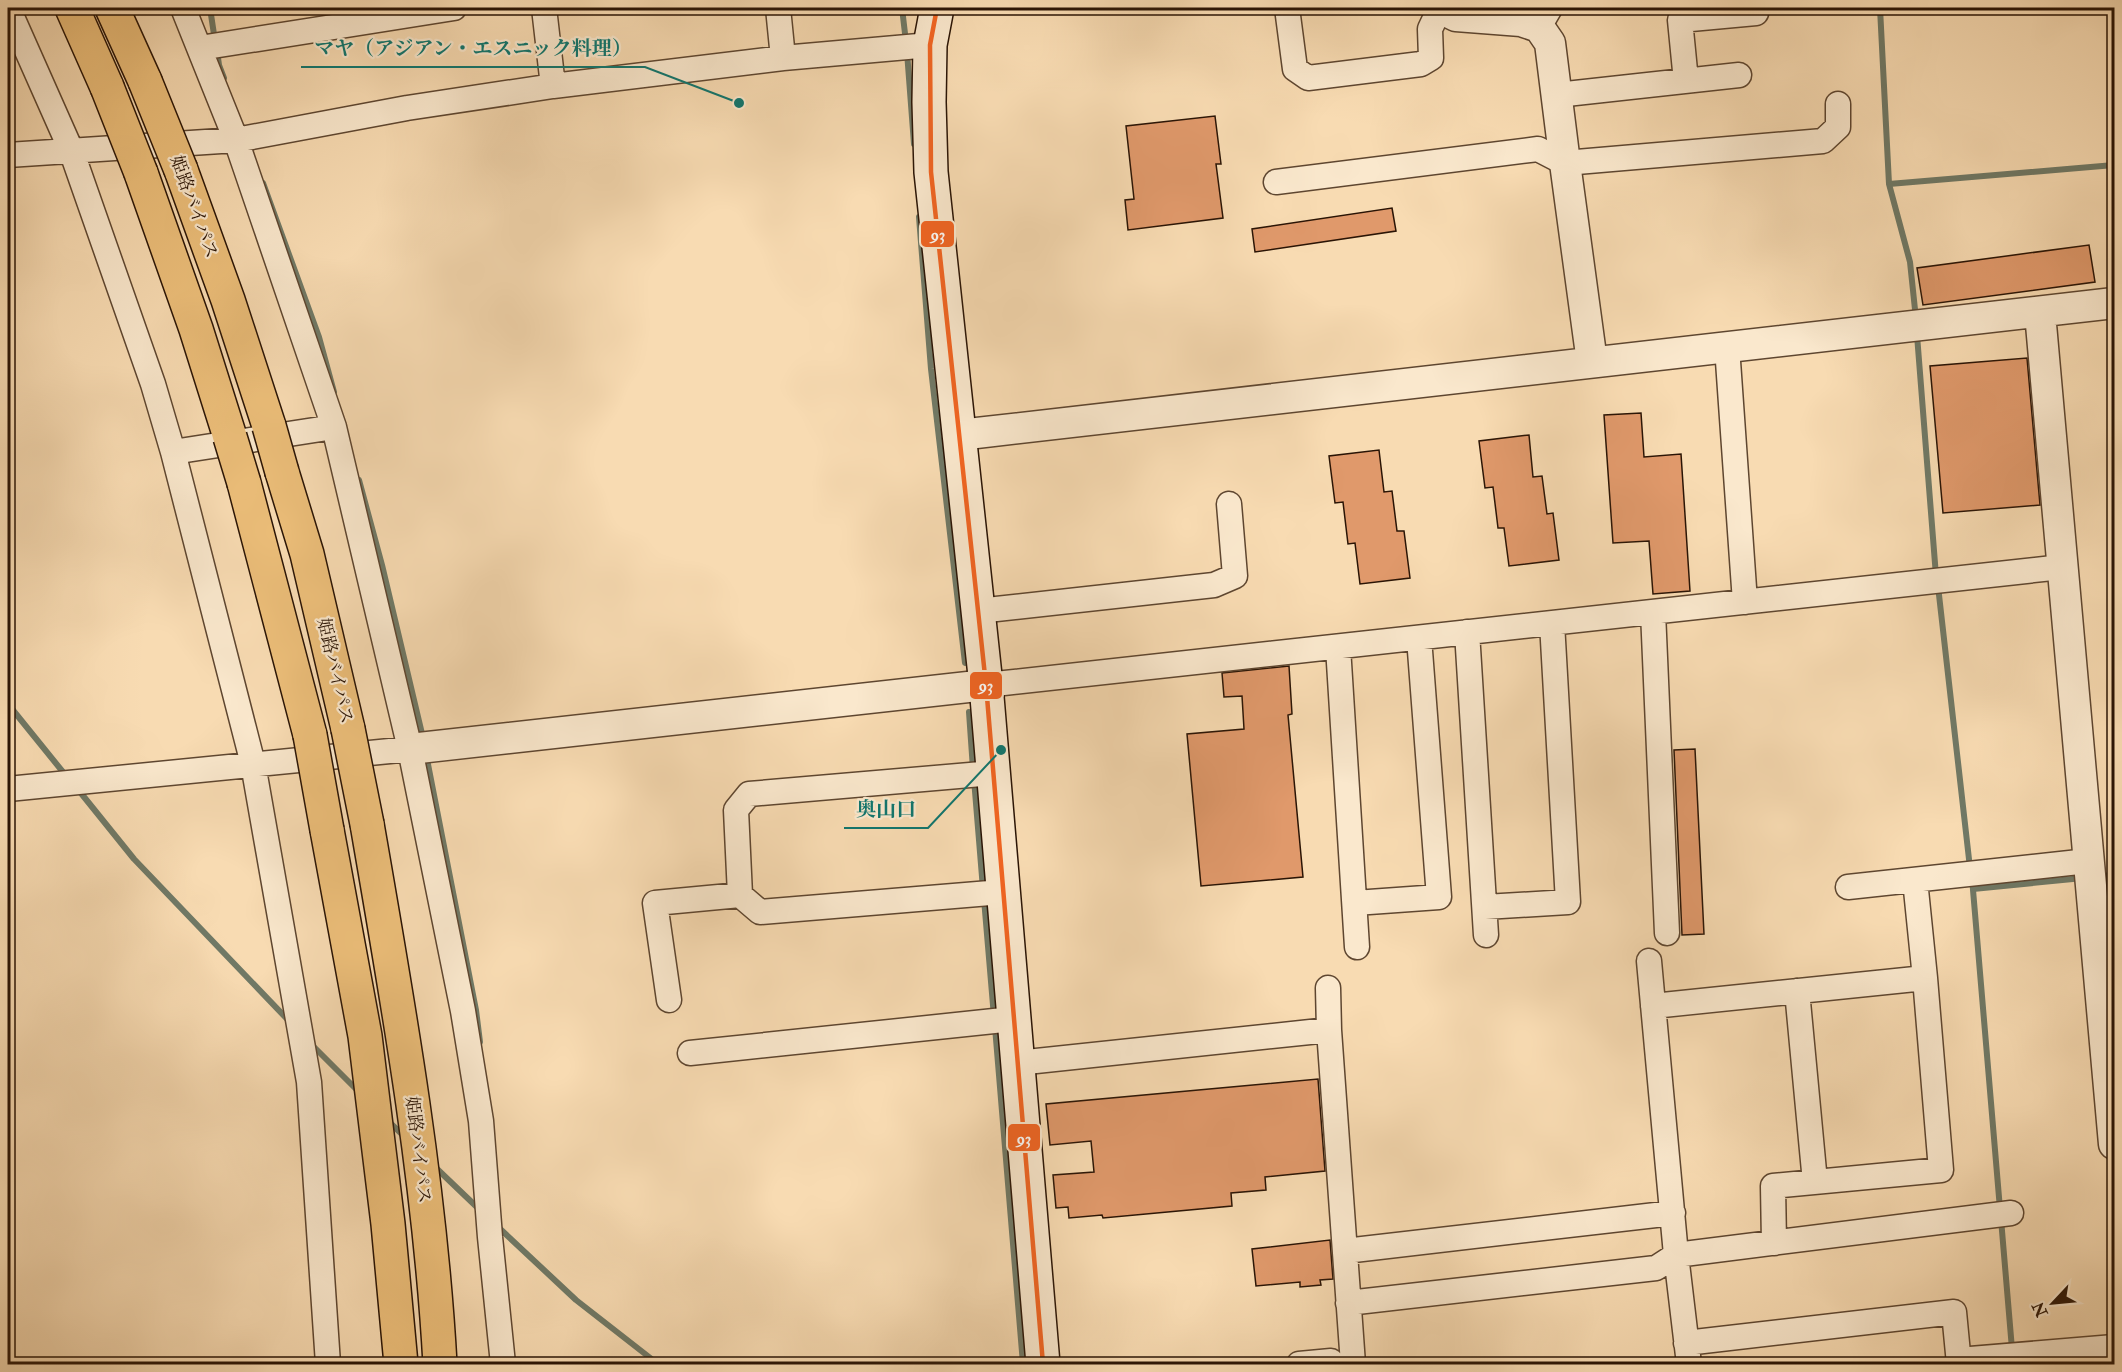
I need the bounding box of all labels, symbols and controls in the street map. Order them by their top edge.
callout: マヤ（アジアン・エスニック料理） [301,29,645,67]
text: マヤ（アジアン・エスニック料理） [314,36,632,61]
street label: 姫路バイパス [165,152,223,262]
line badge: 93 [920,220,955,248]
text: 93 [929,225,945,245]
street label: 姫路バイパス [312,616,358,726]
line badge: 93 [969,671,1003,700]
text: 93 [977,676,993,696]
callout: 奥山口 [844,790,928,828]
text: 奥山口 [856,797,916,822]
street label: 姫路バイパス [400,1095,436,1205]
line badge: 93 [1007,1123,1041,1152]
text: 93 [1015,1129,1031,1149]
north arrow [2023,1273,2083,1333]
text: N [2028,1298,2053,1321]

